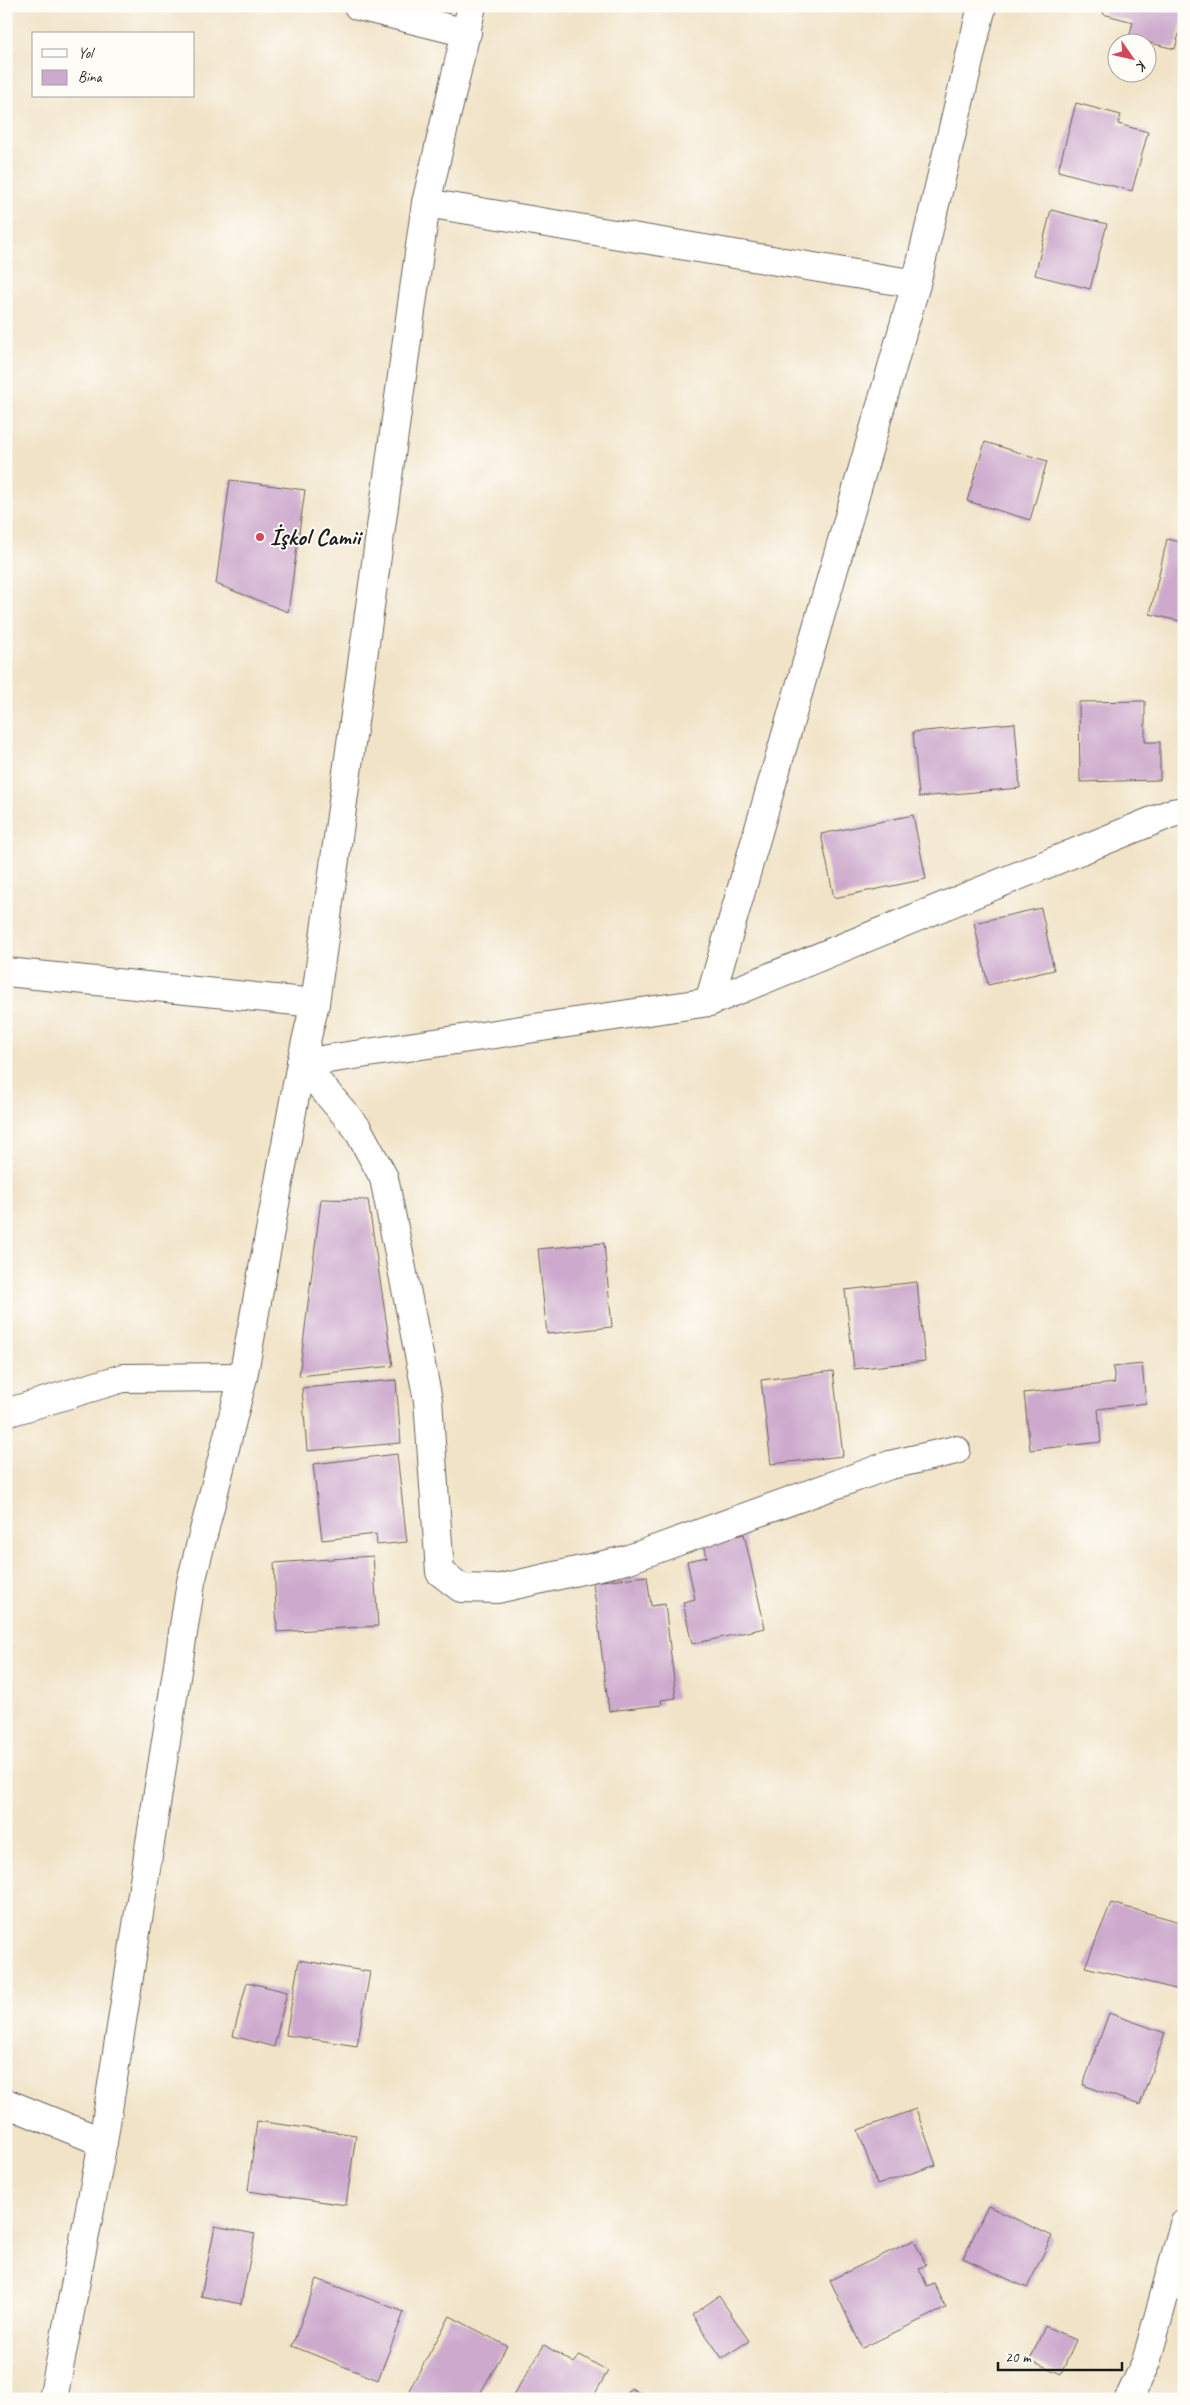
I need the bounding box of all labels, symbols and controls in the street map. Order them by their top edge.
legend [32,32,195,98]
north arrow [1108,32,1158,82]
text: Yol [78,44,95,63]
text: K [1132,57,1151,75]
text: Bina [78,68,103,87]
place label: İşkol Camii [270,522,363,552]
marker: İşkol Camii [254,531,266,543]
scale bar [998,2340,1121,2372]
text: 20 m [1005,2348,1032,2367]

